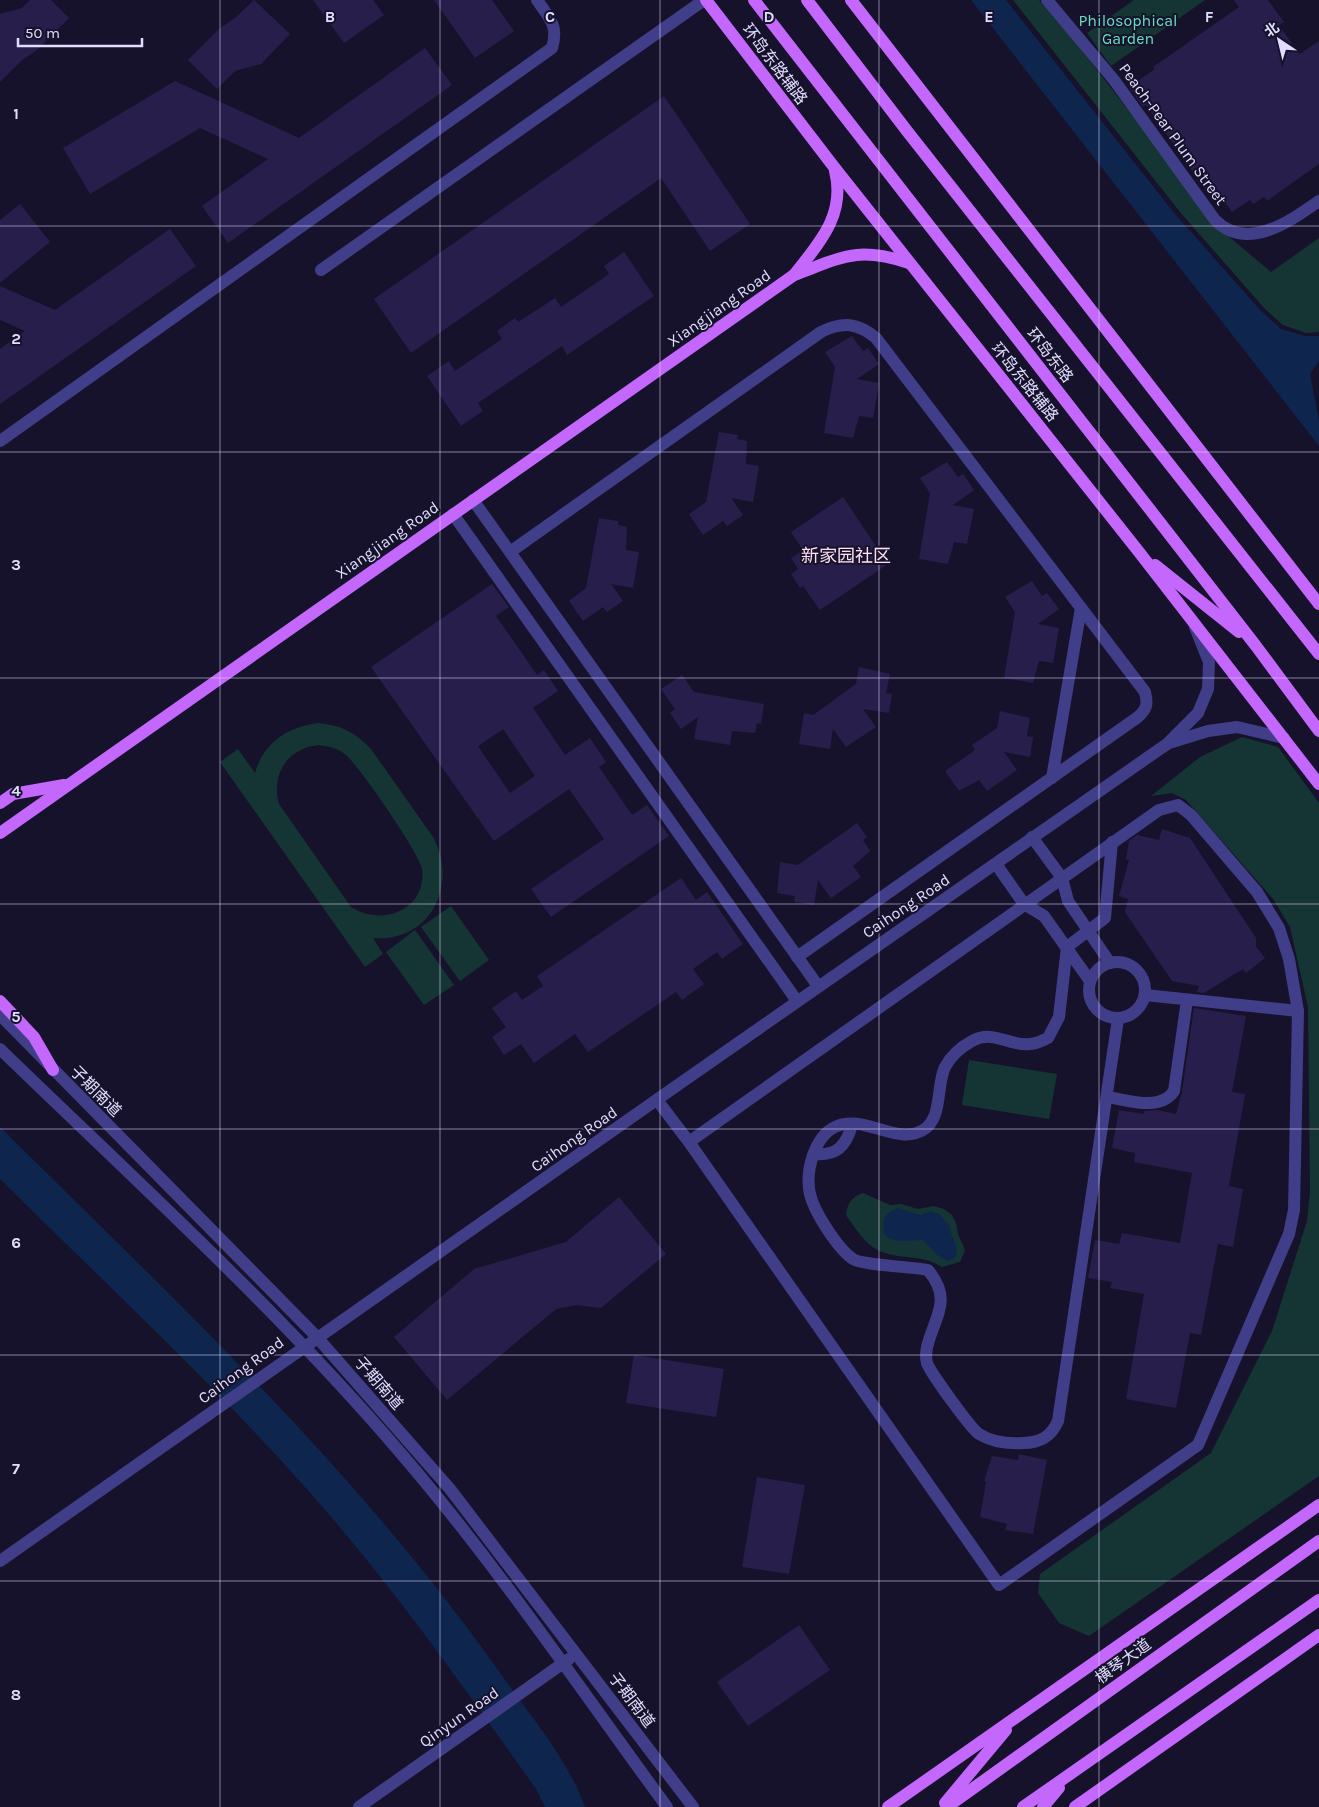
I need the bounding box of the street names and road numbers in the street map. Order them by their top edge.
street label: 环岛东路辅路 [739,20,811,108]
street label: Peach-Pear Plum Street [1115,59,1231,209]
street label: Xiangjiang Road [664,265,774,351]
street label: 环岛东路 [1023,324,1077,386]
street label: 环岛东路辅路 [987,339,1063,425]
street label: Xiangjiang Road [332,497,442,583]
street label: Caihong Road [859,870,953,942]
street label: 子期南道 [67,1062,125,1120]
street label: Caihong Road [527,1102,621,1176]
street label: Caihong Road [195,1333,287,1407]
street label: 子期南道 [351,1353,407,1413]
street label: 横琴大道 [1092,1635,1154,1687]
street label: 子期南道 [605,1669,659,1731]
street label: Qinyun Road [416,1683,502,1751]

